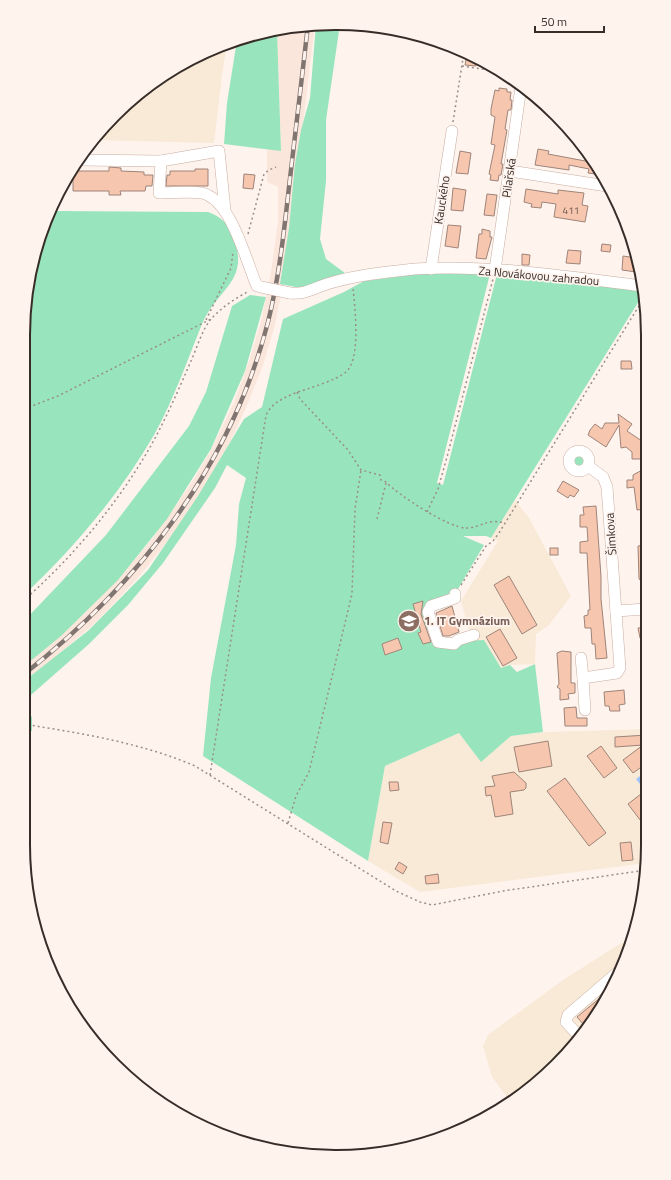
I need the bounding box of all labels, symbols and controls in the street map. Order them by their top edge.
scale bar [535,8,604,34]
text: 50 m [541,12,567,31]
street label: Pilařská [496,157,521,199]
street label: Kauckého [428,174,455,226]
house number: 411 [563,203,579,218]
street label: Za Novákovou zahradou [478,261,600,290]
street label: Šimkova [600,512,621,556]
school or university icon: 1. IT Gymnázium [396,608,422,634]
place label: 1. IT Gymnázium [424,611,510,630]

